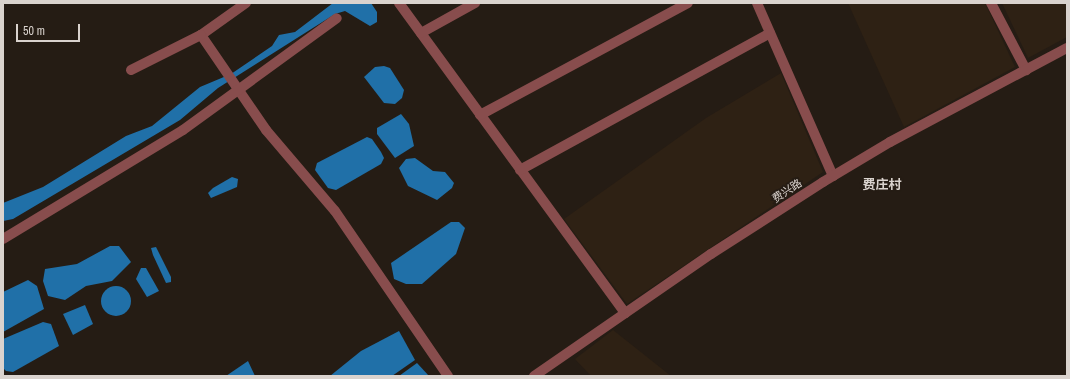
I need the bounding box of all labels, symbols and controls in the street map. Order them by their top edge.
scale bar [18,16,82,42]
text: 50 m [23,23,45,39]
street label: 费兴路 [770,176,804,206]
district label: 费庄村 [863,177,901,193]

